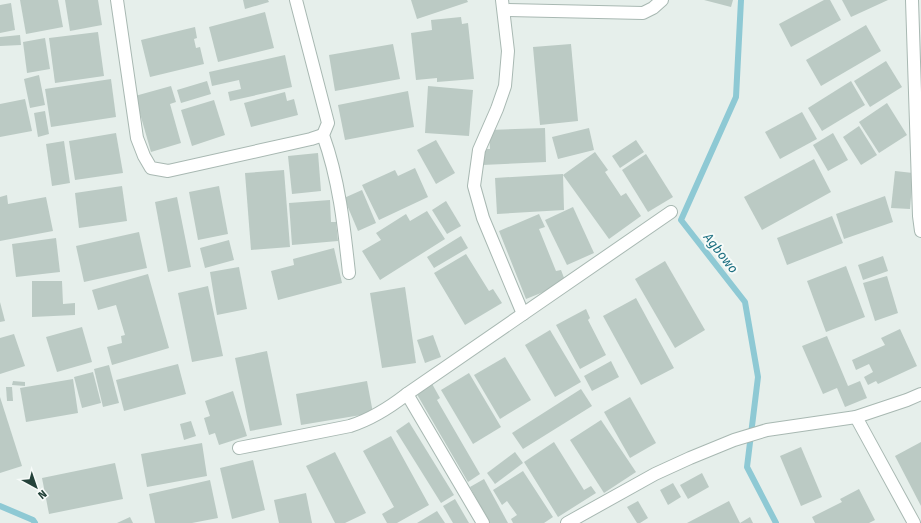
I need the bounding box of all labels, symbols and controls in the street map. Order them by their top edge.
water label: Agbowo [700,229,741,276]
north arrow [16,467,56,507]
text: N [35,487,49,502]

